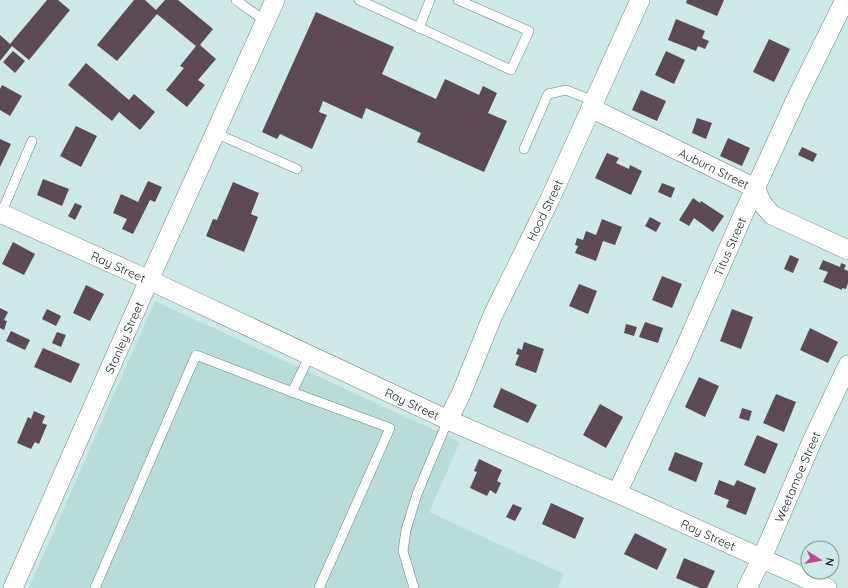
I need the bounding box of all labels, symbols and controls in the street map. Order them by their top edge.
street label: Auburn Street [677,145,752,192]
street label: Hood Street [523,177,565,243]
street label: Titus Street [710,215,749,278]
street label: Ray Street [89,248,148,285]
street label: Stanley Street [101,299,146,376]
street label: Ray Street [383,384,442,422]
street label: Weetamoe Street [771,429,823,524]
street label: Ray Street [679,515,738,553]
north arrow [800,540,840,580]
text: N [822,557,837,567]

